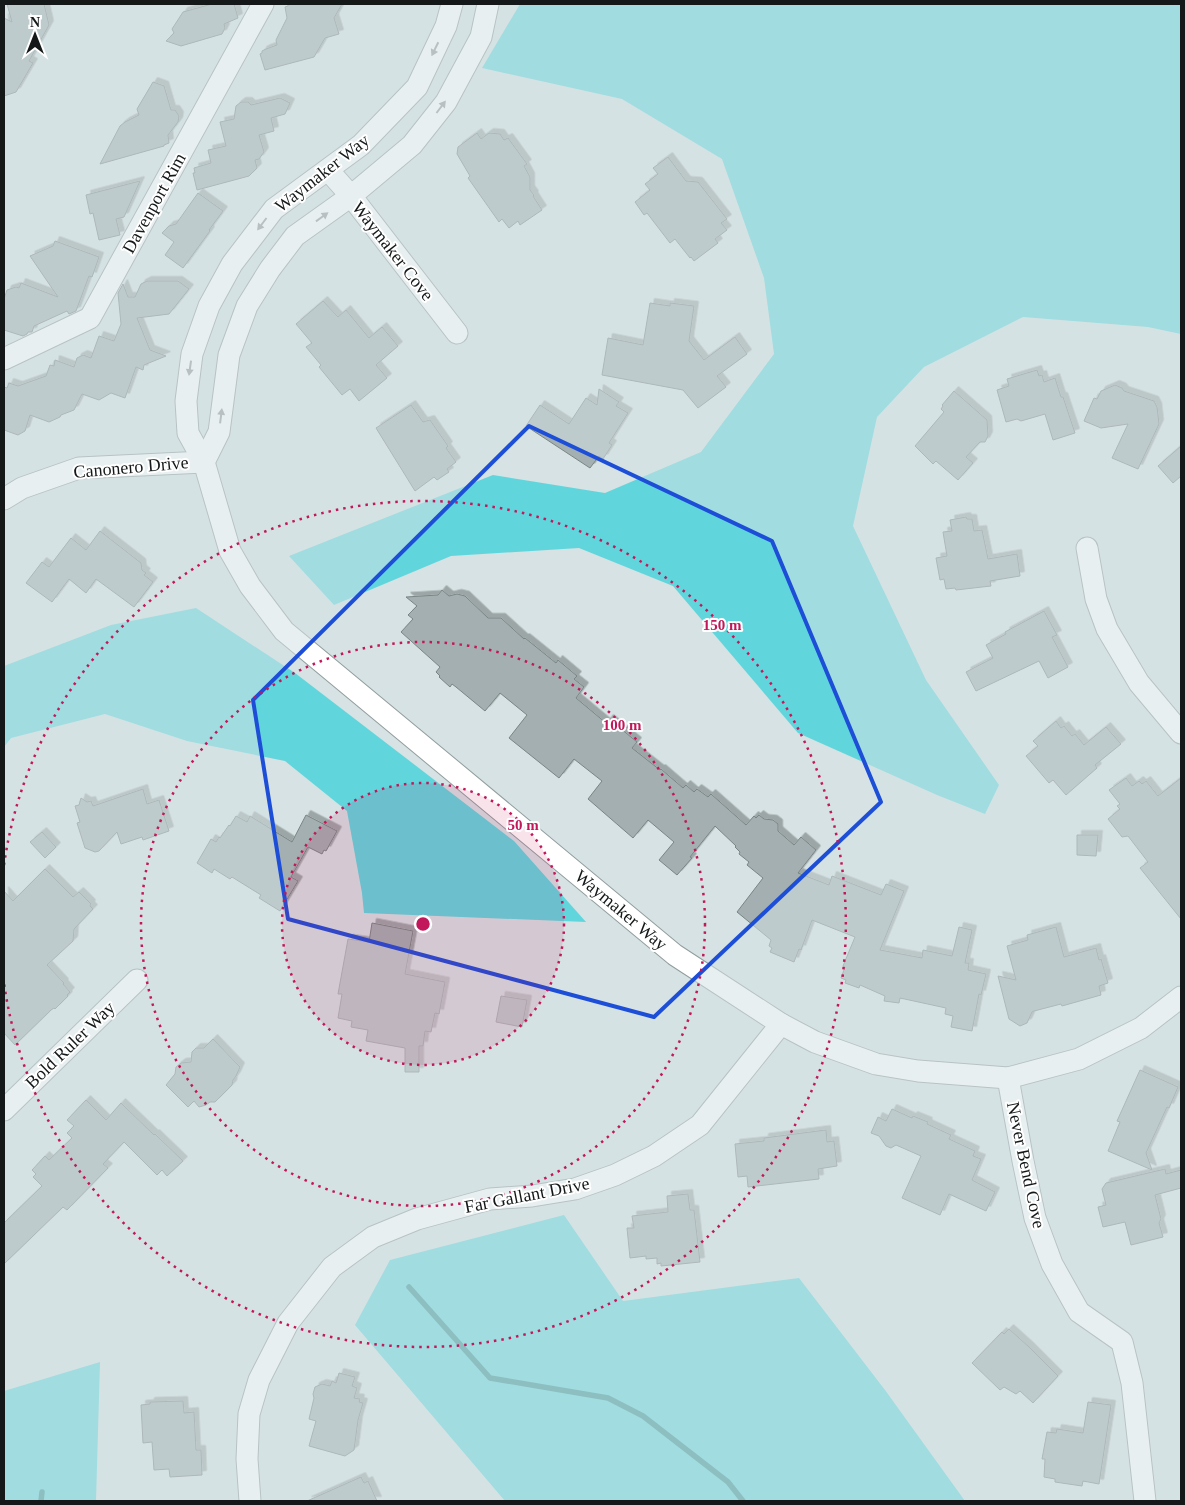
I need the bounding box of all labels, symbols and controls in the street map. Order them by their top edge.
north arrow [10,10,60,60]
text: N [30,15,40,30]
one-way arrow [431,42,439,56]
one-way arrow [436,100,446,114]
street label: Waymaker Way [271,130,373,216]
street label: Davenport Rim [118,149,190,257]
street label: Waymaker Cove [348,198,438,304]
one-way arrow [315,212,329,222]
one-way arrow [257,217,267,231]
one-way arrow [186,360,194,376]
one-way arrow [217,408,225,424]
street label: Canonero Drive [73,452,189,482]
text: 150 m [703,617,742,633]
text: 100 m [603,717,642,733]
text: 50 m [507,817,539,833]
street label: Waymaker Way [571,866,671,954]
centre of rings [414,915,432,933]
street label: Bold Ruler Way [21,997,119,1093]
street label: Never Bend Cove [1003,1100,1049,1230]
street label: Far Gallant Drive [463,1173,591,1217]

